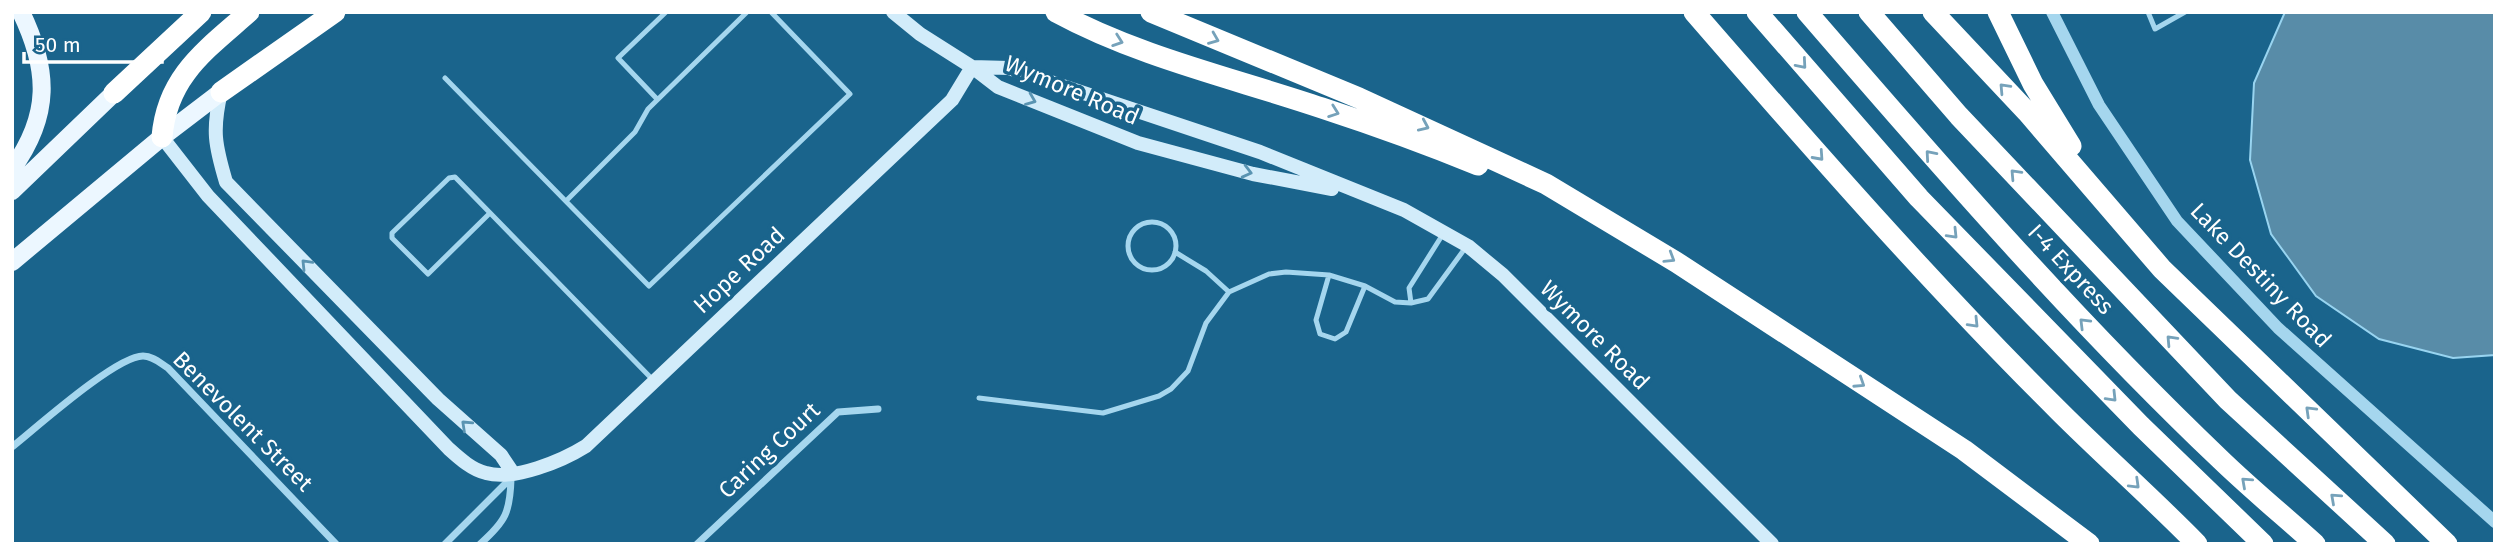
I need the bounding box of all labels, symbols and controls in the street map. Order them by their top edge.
scale bar [24,21,163,65]
one-way arrow [1207,30,1219,44]
text: 50 m [35,32,81,58]
one-way arrow [1111,33,1123,47]
street label: Wymore Road [1001,49,1143,131]
one-way arrow [1794,55,1806,68]
one-way arrow [2000,83,2013,96]
one-way arrow [1025,92,1037,106]
one-way arrow [1327,104,1339,118]
one-way arrow [1417,118,1429,132]
one-way arrow [1811,148,1823,161]
one-way arrow [1926,150,1938,163]
one-way arrow [1240,164,1252,178]
one-way arrow [2010,169,2023,182]
street label: Lake Destiny Road [2185,197,2337,353]
street label: I-4 Express [2022,218,2120,320]
street label: Hope Road [688,221,790,319]
one-way arrow [1945,226,1958,239]
one-way arrow [1662,250,1675,263]
one-way arrow [301,259,314,272]
street label: Wymore Road [1534,274,1656,396]
one-way arrow [1966,315,1979,328]
one-way arrow [2079,318,2092,331]
one-way arrow [2167,335,2179,348]
street label: Benevolent Street [167,345,319,497]
one-way arrow [1853,374,1866,387]
one-way arrow [2103,389,2116,402]
street label: Caring Court [712,395,826,504]
one-way arrow [2305,407,2318,420]
one-way arrow [461,421,474,433]
one-way arrow [2127,475,2140,488]
one-way arrow [2241,478,2254,490]
one-way arrow [2330,493,2343,506]

